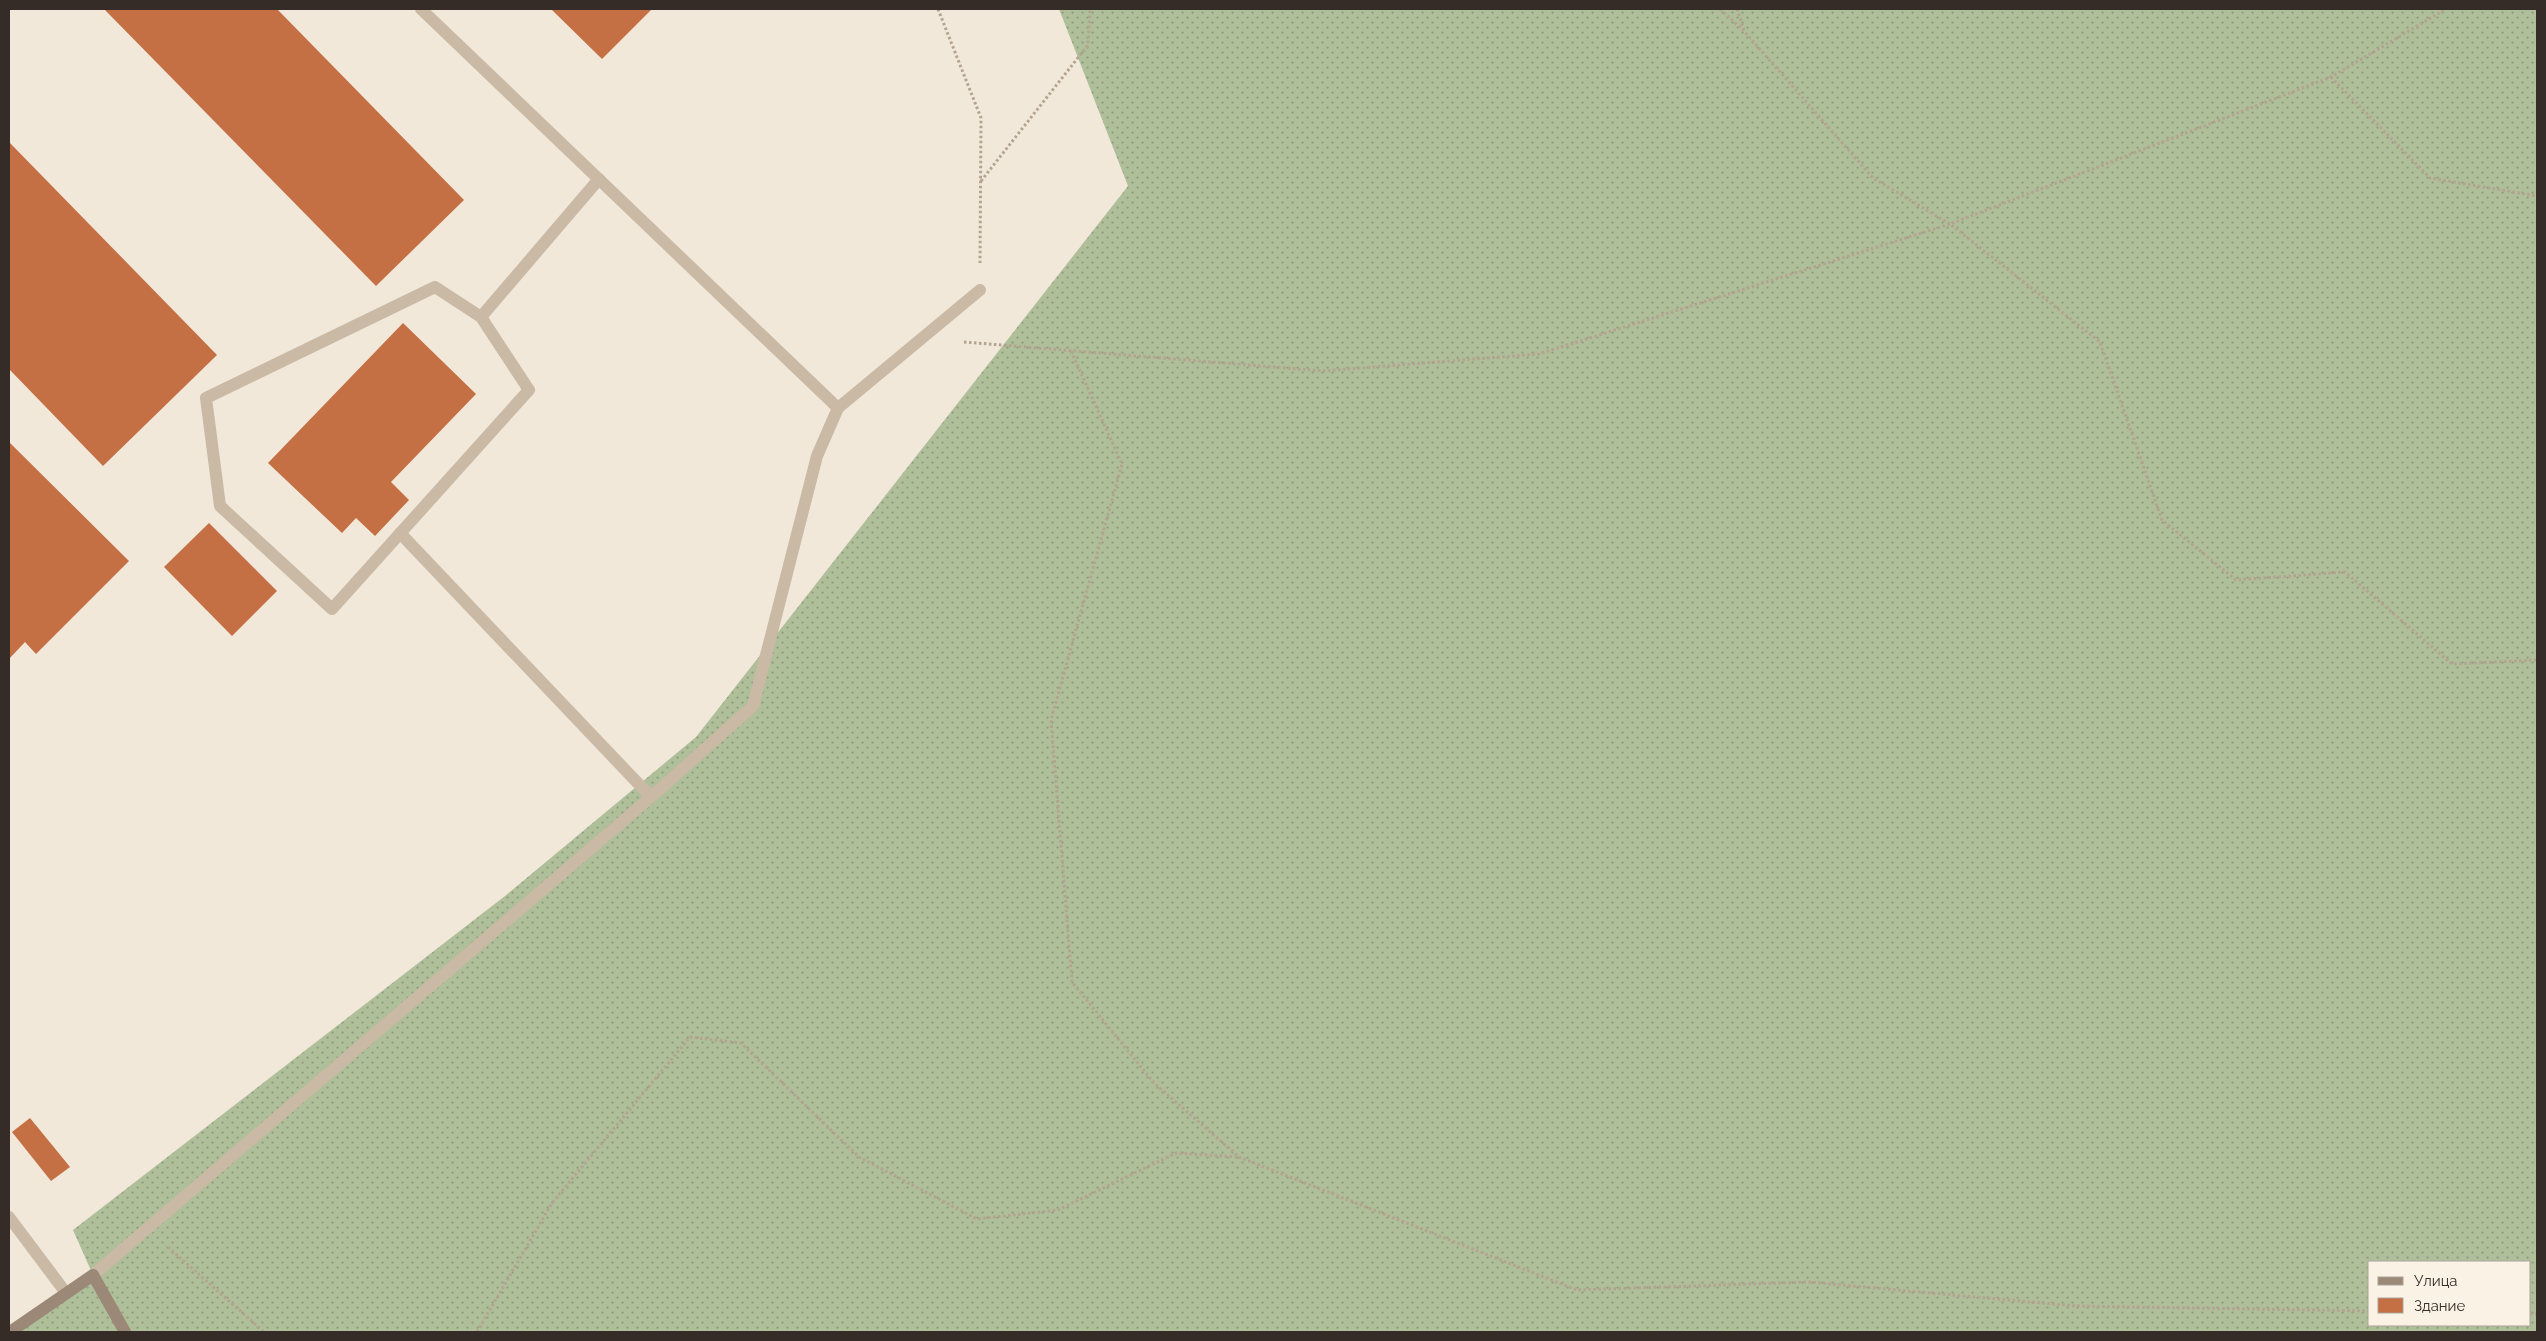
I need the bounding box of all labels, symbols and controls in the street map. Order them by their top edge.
legend [2368,1261,2531,1326]
text: Улица [2414,1272,2458,1290]
text: Здание [2414,1297,2466,1315]

